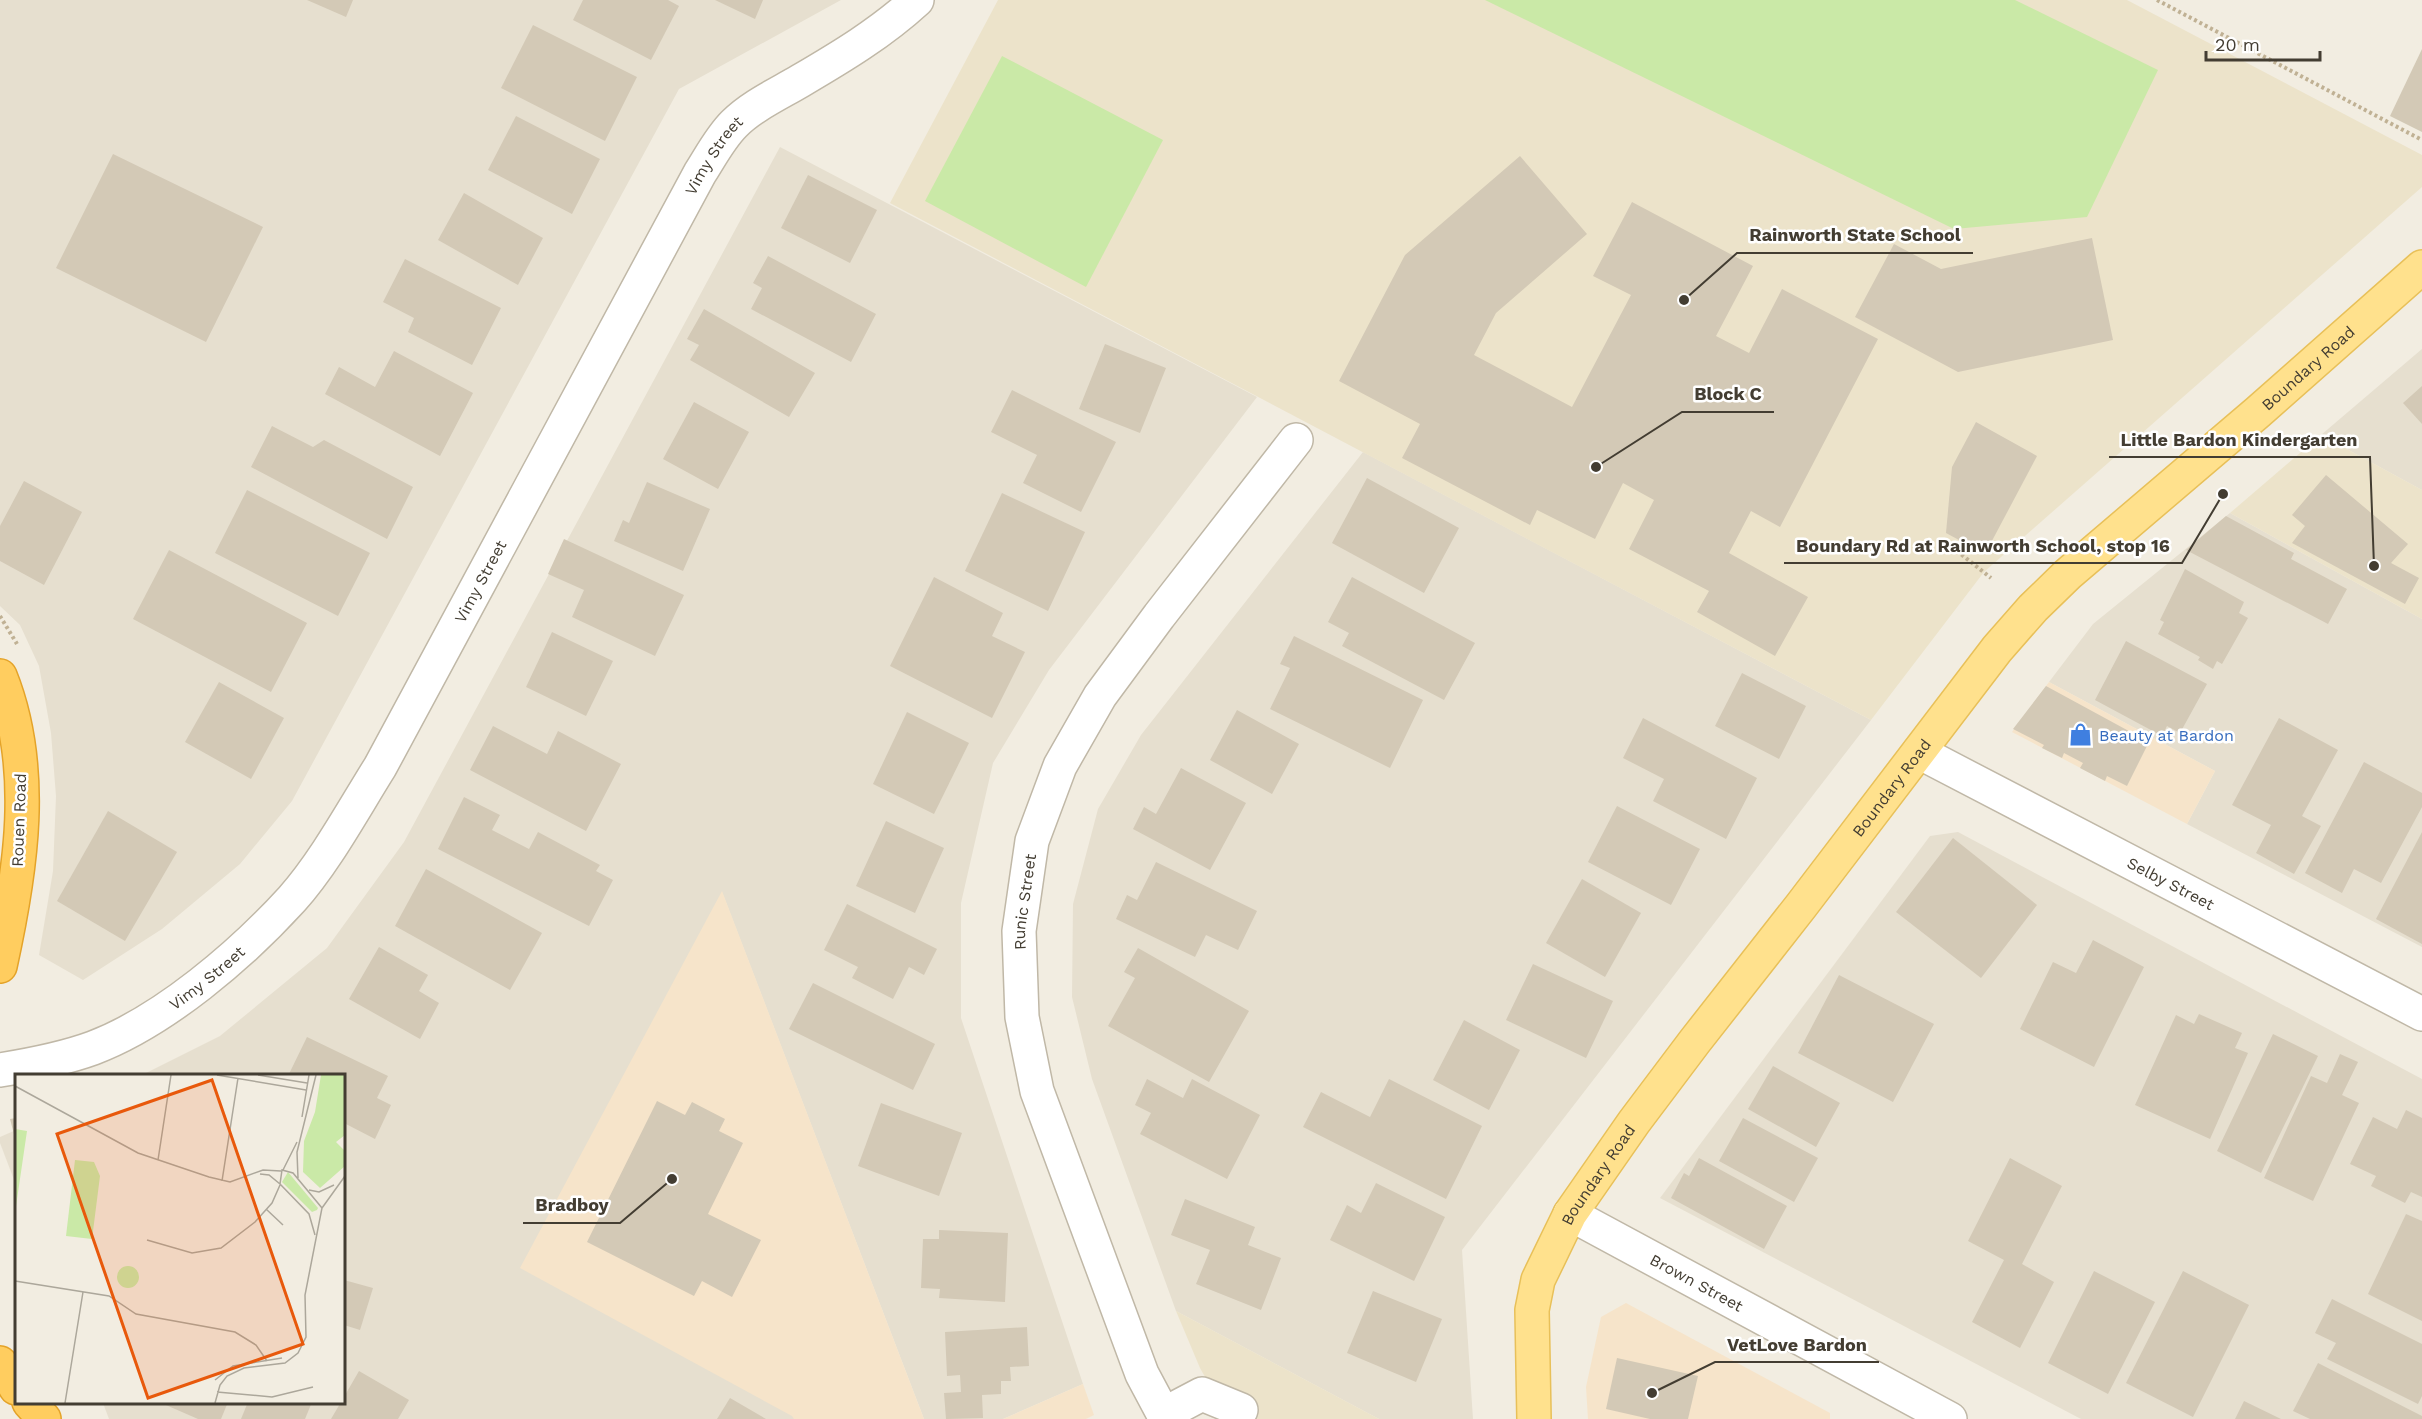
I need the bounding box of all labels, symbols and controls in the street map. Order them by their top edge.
scale bar [2206,24,2320,62]
text: 20 m [2215,34,2260,55]
street label: Vimy Street [681,111,746,198]
callout: Rainworth State School [1737,217,1973,253]
text: Rainworth State School [1749,224,1961,245]
street label: Boundary Road [2257,322,2358,414]
callout: Block C [1682,376,1774,412]
text: Block C [1694,383,1762,404]
callout: Little Bardon Kindergarten [2109,421,2370,457]
text: Little Bardon Kindergarten [2121,429,2357,450]
callout: Boundary Rd at Rainworth School, stop 16 [1784,527,2182,563]
text: Boundary Rd at Rainworth School, stop 16 [1796,535,2170,556]
street label: Vimy Street [450,536,510,626]
shop icon: Beauty at Bardon [2068,722,2094,748]
place label: Beauty at Bardon [2099,726,2234,745]
street label: Boundary Road [1848,735,1935,840]
street label: Rouen Road [8,773,30,867]
street label: Runic Street [1009,852,1040,950]
street label: Selby Street [2124,853,2218,914]
street label: Vimy Street [165,942,249,1014]
inset map [15,1074,345,1404]
street label: Boundary Road [1557,1121,1639,1228]
callout: Bradboy [523,1187,620,1223]
text: Bradboy [535,1194,610,1215]
street label: Brown Street [1647,1250,1747,1315]
callout: VetLove Bardon [1715,1326,1879,1362]
text: VetLove Bardon [1727,1334,1867,1355]

